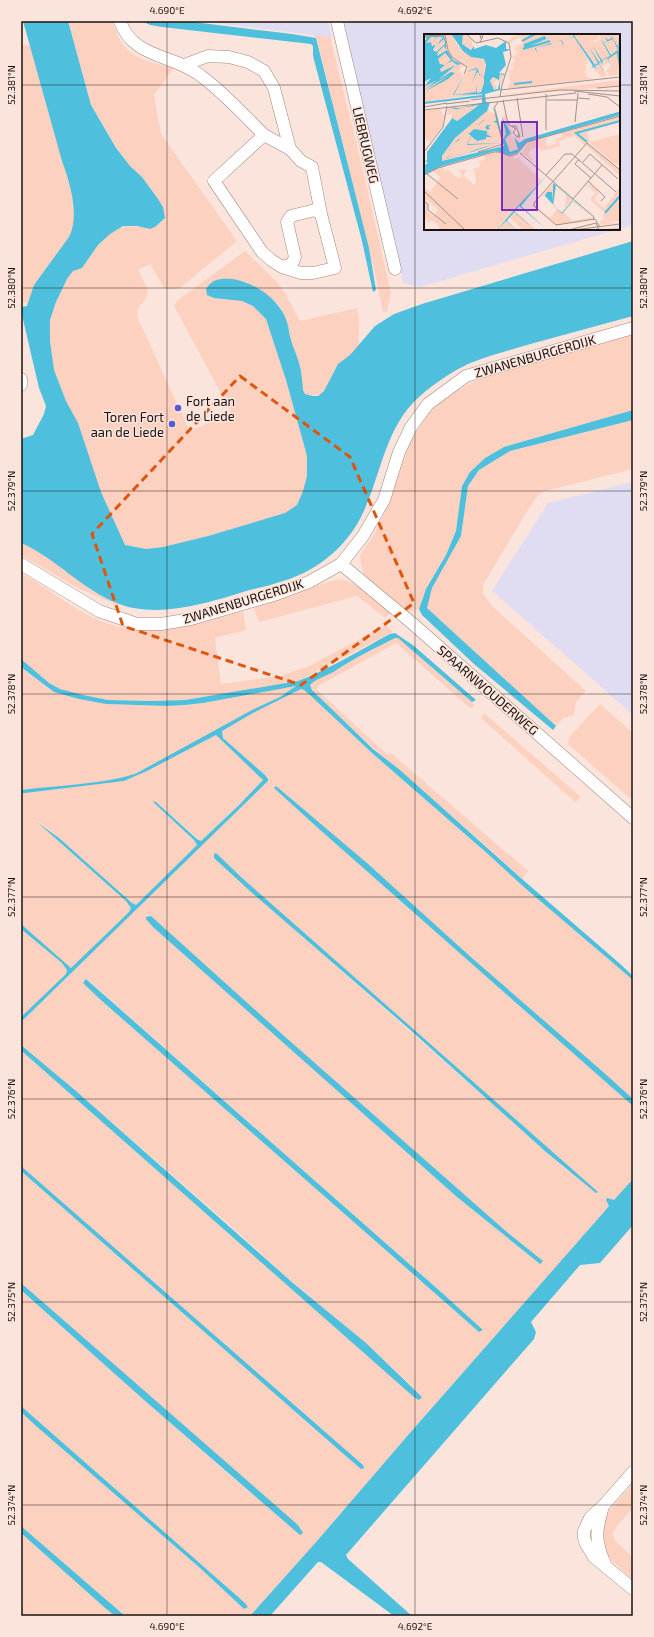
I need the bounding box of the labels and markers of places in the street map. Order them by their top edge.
place label: Fort aan de Liede [186,393,235,424]
marker: Fort aan de Liede [173,403,183,413]
place label: Toren Fort aan de Liede [91,409,164,440]
marker: Toren Fort aan de Liede [167,419,177,429]

